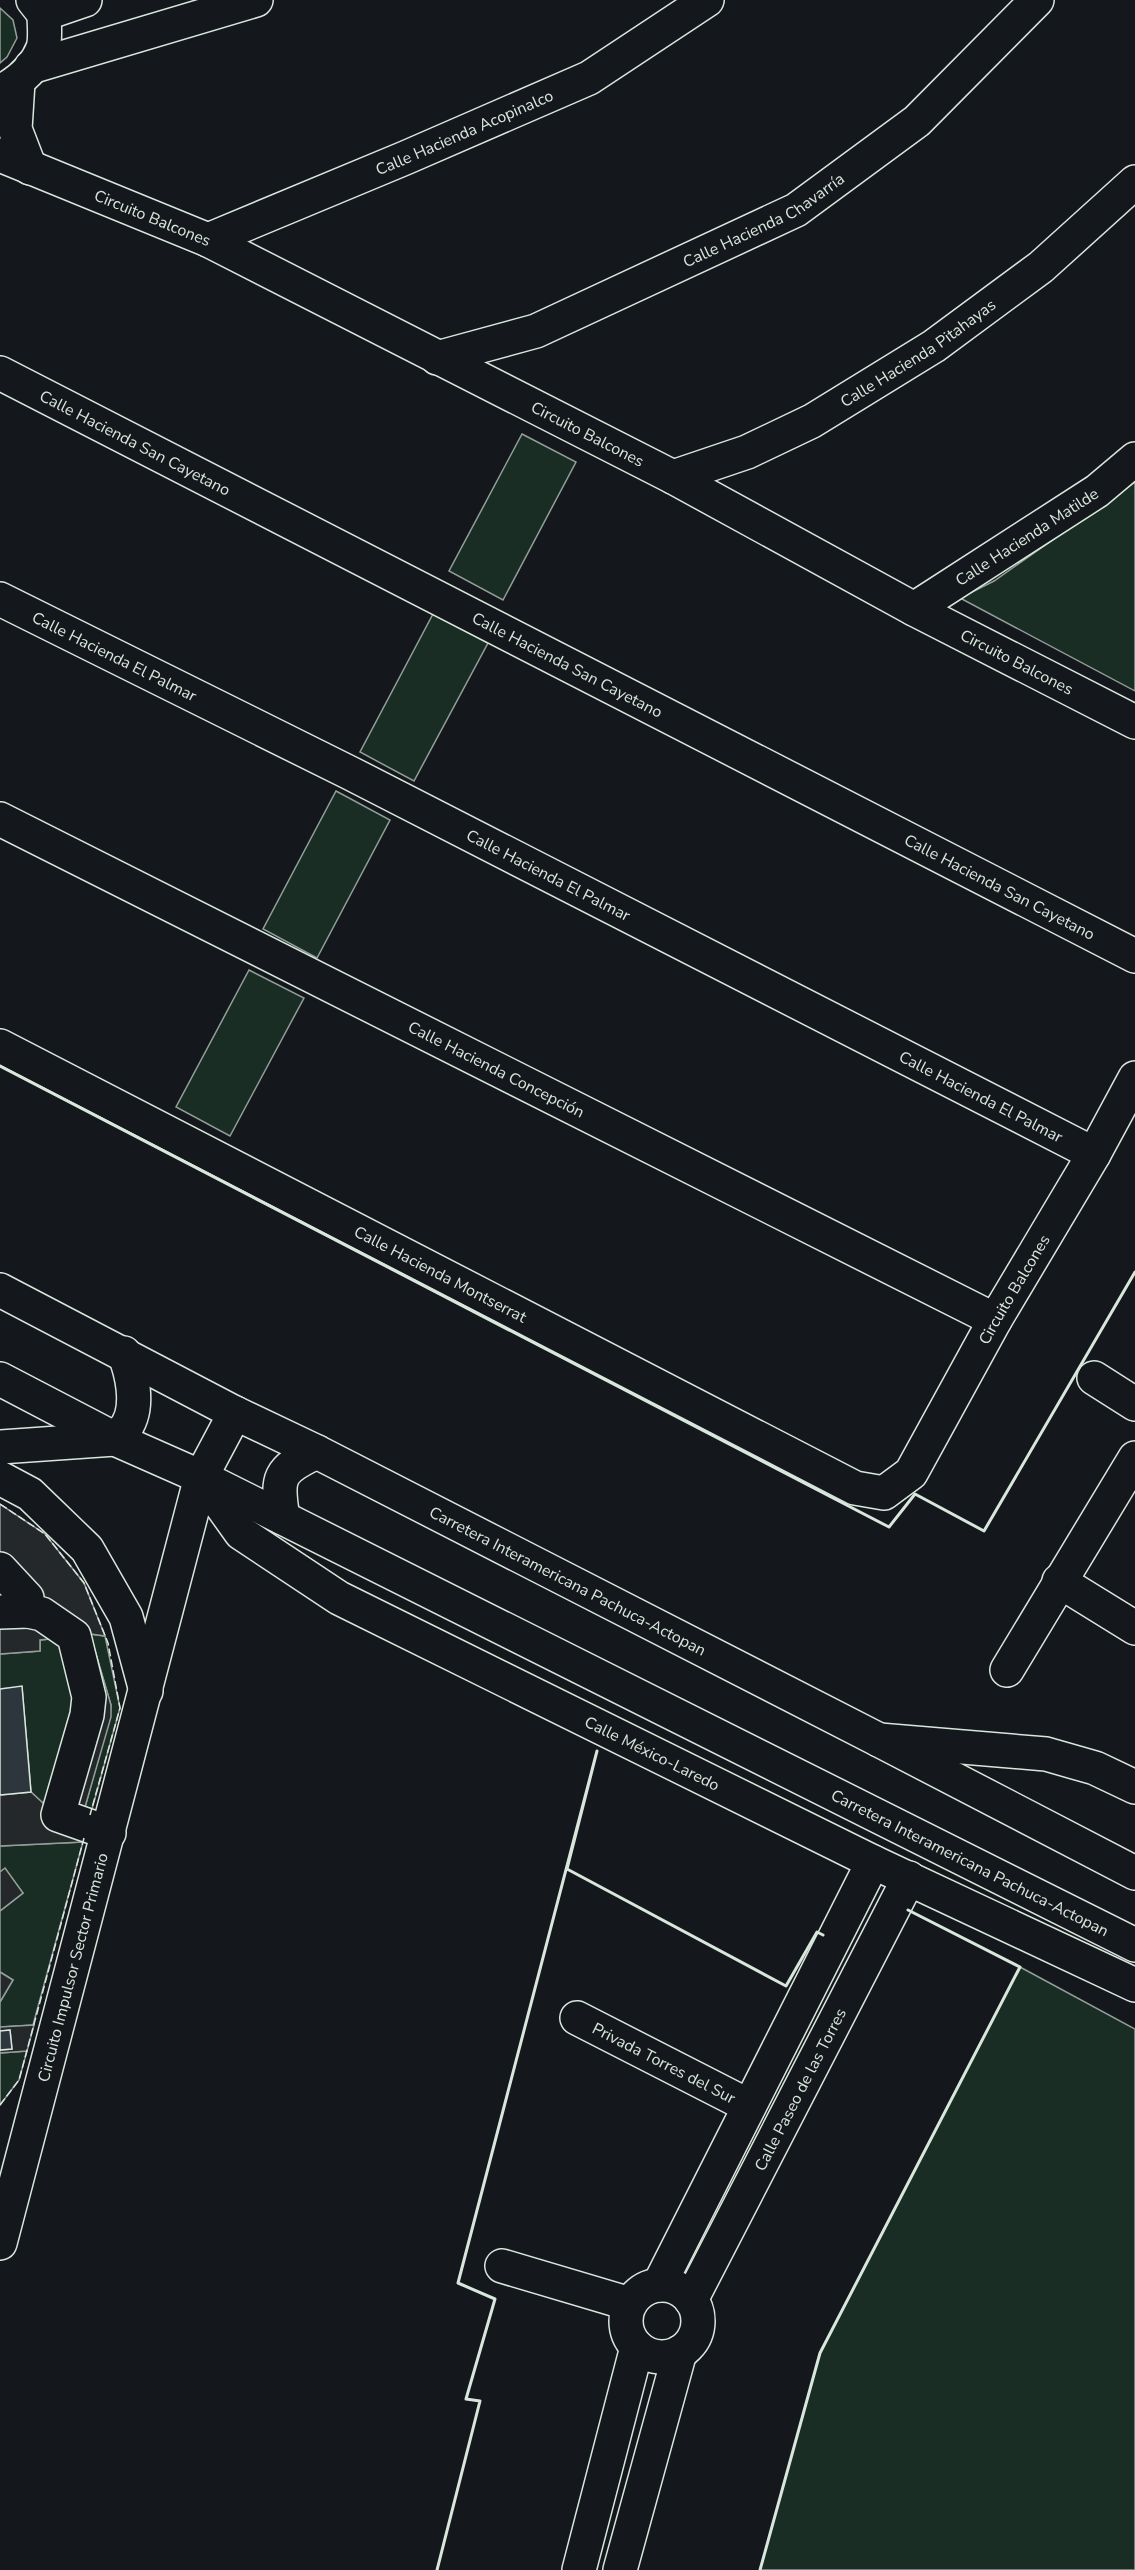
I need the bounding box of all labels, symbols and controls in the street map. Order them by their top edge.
street label: Calle Hacienda Acopinalco [372,85,557,181]
street label: Calle Hacienda Chavarría [679,168,849,273]
street label: Circuito Balcones [91,185,214,252]
street label: Calle Hacienda Pitahayas [836,294,1000,413]
street label: Calle Hacienda San Cayetano [36,385,234,502]
street label: Circuito Balcones [527,396,648,472]
street label: Calle Hacienda Matilde [951,483,1103,592]
street label: Calle Hacienda El Palmar [28,607,201,707]
street label: Calle Hacienda San Cayetano [468,607,666,724]
street label: Circuito Balcones [956,624,1077,701]
street label: Calle Hacienda El Palmar [462,824,634,927]
street label: Calle Hacienda San Cayetano [900,829,1099,946]
street label: Calle Hacienda Concepción [404,1016,588,1124]
street label: Calle Hacienda El Palmar [895,1046,1067,1148]
street label: Calle Hacienda Montserrat [350,1221,531,1329]
street label: Circuito Balcones [974,1231,1056,1349]
street label: Carretera Interamericana Pachuca-Actopan [425,1501,710,1662]
street label: Calle México-Laredo [581,1711,723,1797]
street label: Carretera Interamericana Pachuca-Actopan [827,1784,1112,1942]
street label: Circuito Impulsor Sector Primario [33,1851,114,2085]
street label: Calle Paseo de las Torres [749,2005,852,2175]
street label: Privada Torres del Sur [588,2018,739,2109]

